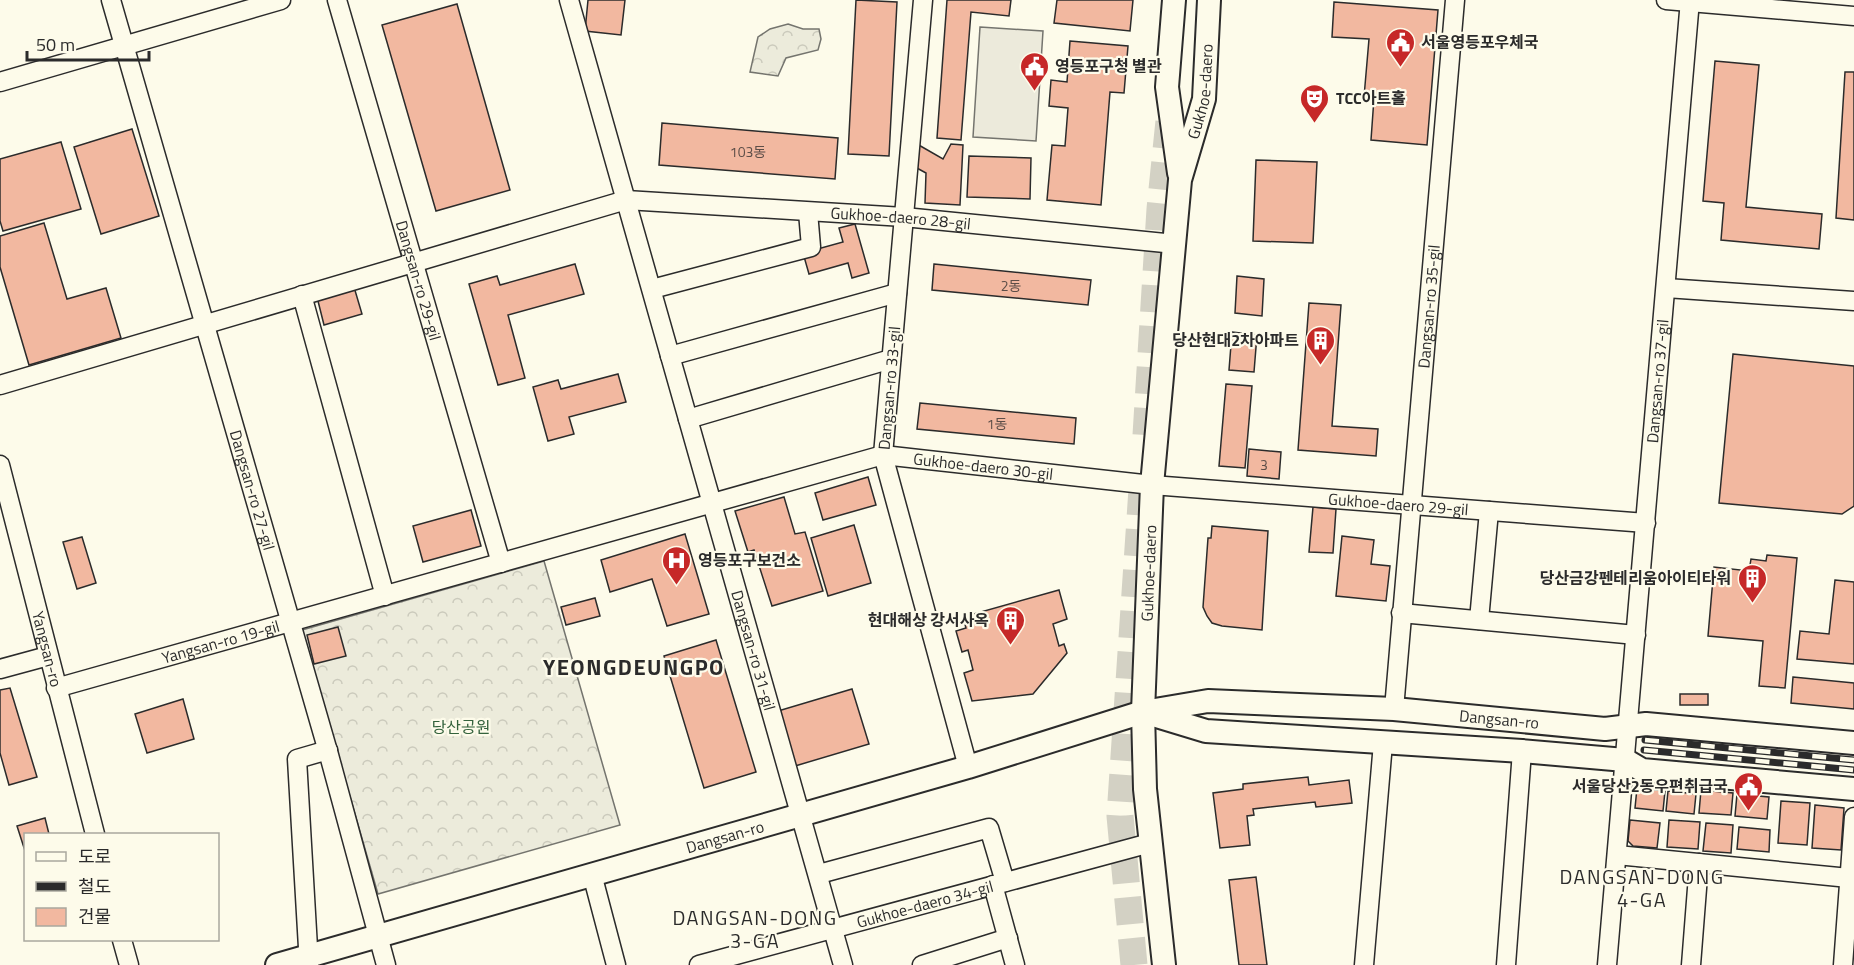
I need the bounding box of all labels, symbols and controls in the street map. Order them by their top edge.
scale bar [27,24,148,62]
public building icon: 서울영등포우체국 [1384,26,1416,68]
place label: 서울영등포우체국 [1421,30,1539,54]
text: 50 m [36,31,75,58]
street label: Gukhoe-daero [1181,43,1219,142]
public building icon: 영등포구청 별관 [1018,50,1050,92]
place label: 영등포구청 별관 [1055,54,1162,78]
theatre icon: TCC아트홀 [1299,82,1331,124]
place label: TCC아트홀 [1336,86,1406,110]
house number: 103동 [730,141,766,162]
street label: Gukhoe-daero 28-gil [830,201,972,236]
street label: Dangsan-ro 29-gil [390,217,448,343]
street label: Dangsan-ro 35-gil [1411,244,1446,369]
house number: 2동 [1001,275,1021,296]
street label: Dangsan-ro 37-gil [1640,318,1674,444]
building icon: 당산현대2차아파트 [1304,324,1336,366]
street label: Dangsan-ro 33-gil [872,325,906,451]
place label: 당산현대2차아파트 [1172,328,1299,352]
house number: 1동 [987,413,1007,434]
street label: Dangsan-ro 27-gil [224,427,281,553]
street label: Gukhoe-daero 30-gil [912,446,1054,486]
house number: 3 [1260,454,1268,475]
street label: Gukhoe-daero 29-gil [1327,487,1469,521]
street label: Gukhoe-daero [1135,524,1162,622]
hospital icon: 영등포구보건소 [661,544,693,586]
place label: 영등포구보건소 [698,548,801,572]
building icon: 당산금강펜테리움아이티타워 [1736,562,1768,604]
place label: 당산금강펜테리움아이티타워 [1540,566,1731,590]
street label: Dangsan-ro 31-gil [725,587,782,713]
building icon: 현대해상 강서사옥 [994,604,1026,646]
place label: 현대해상 강서사옥 [868,608,989,632]
street label: Yangsan-ro [26,609,69,689]
street label: Yangsan-ro 19-gil [159,614,282,670]
district label: YEONGDEUNGPO [543,650,725,684]
street label: Dangsan-ro [1458,703,1540,735]
park label: 당산공원 [432,715,490,739]
public building icon: 서울당산2동우편취급국 [1733,770,1765,812]
place label: 서울당산2동우편취급국 [1572,774,1728,798]
street label: Dangsan-ro [683,814,767,859]
legend [24,833,219,941]
text: 도로 [78,843,111,870]
district label: DANGSAN-DONG 4-GA [1559,861,1725,915]
text: 철도 [78,873,111,900]
street label: Gukhoe-daero 34-gil [854,874,996,934]
district label: DANGSAN-DONG 3-GA [672,902,838,956]
text: 건물 [78,903,111,930]

